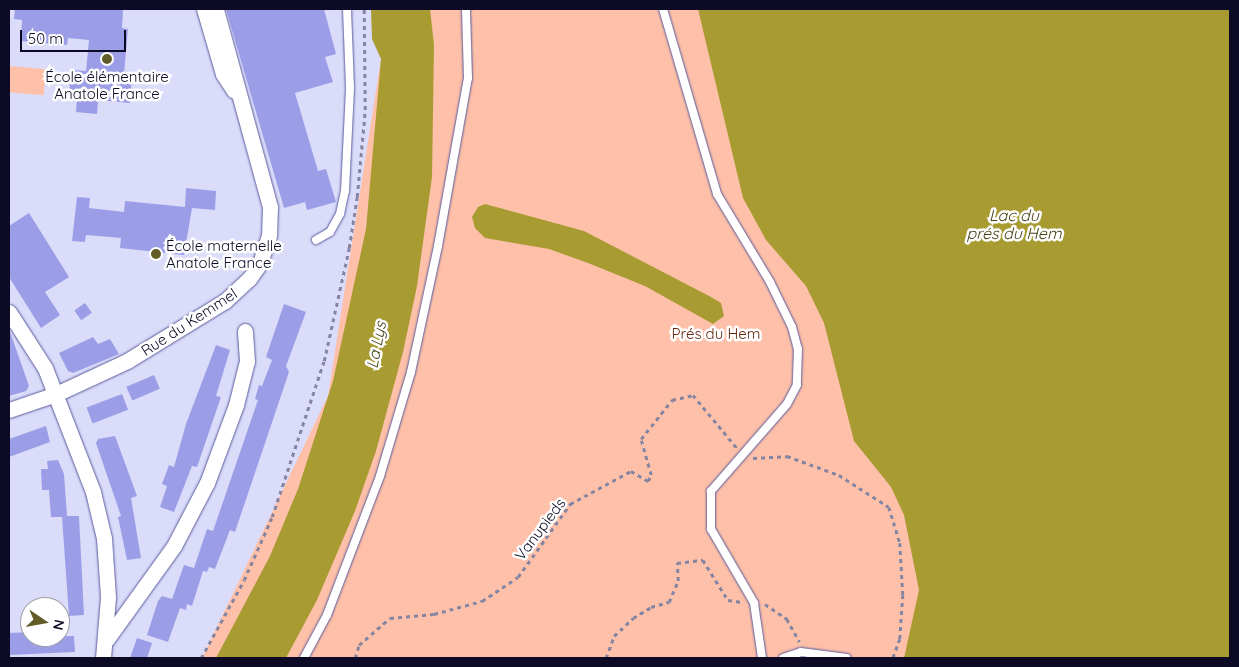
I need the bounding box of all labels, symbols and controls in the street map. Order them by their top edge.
scale bar [22,20,129,52]
text: 50 m [28,29,63,48]
marker: École élémentaire Anatole France [101,53,113,65]
place label: École élémentaire Anatole France [45,67,169,102]
water label: Lac du prés du Hem [967,205,1061,243]
place label: École maternelle Anatole France [166,236,282,271]
marker: École maternelle Anatole France [150,248,162,260]
street label: Rue du Kemmel [138,284,240,360]
water label: La Lys [362,320,390,370]
park label: Prés du Hem [672,325,760,343]
street label: Vanupieds [511,494,569,564]
north arrow [20,597,70,647]
text: N [49,618,69,632]

